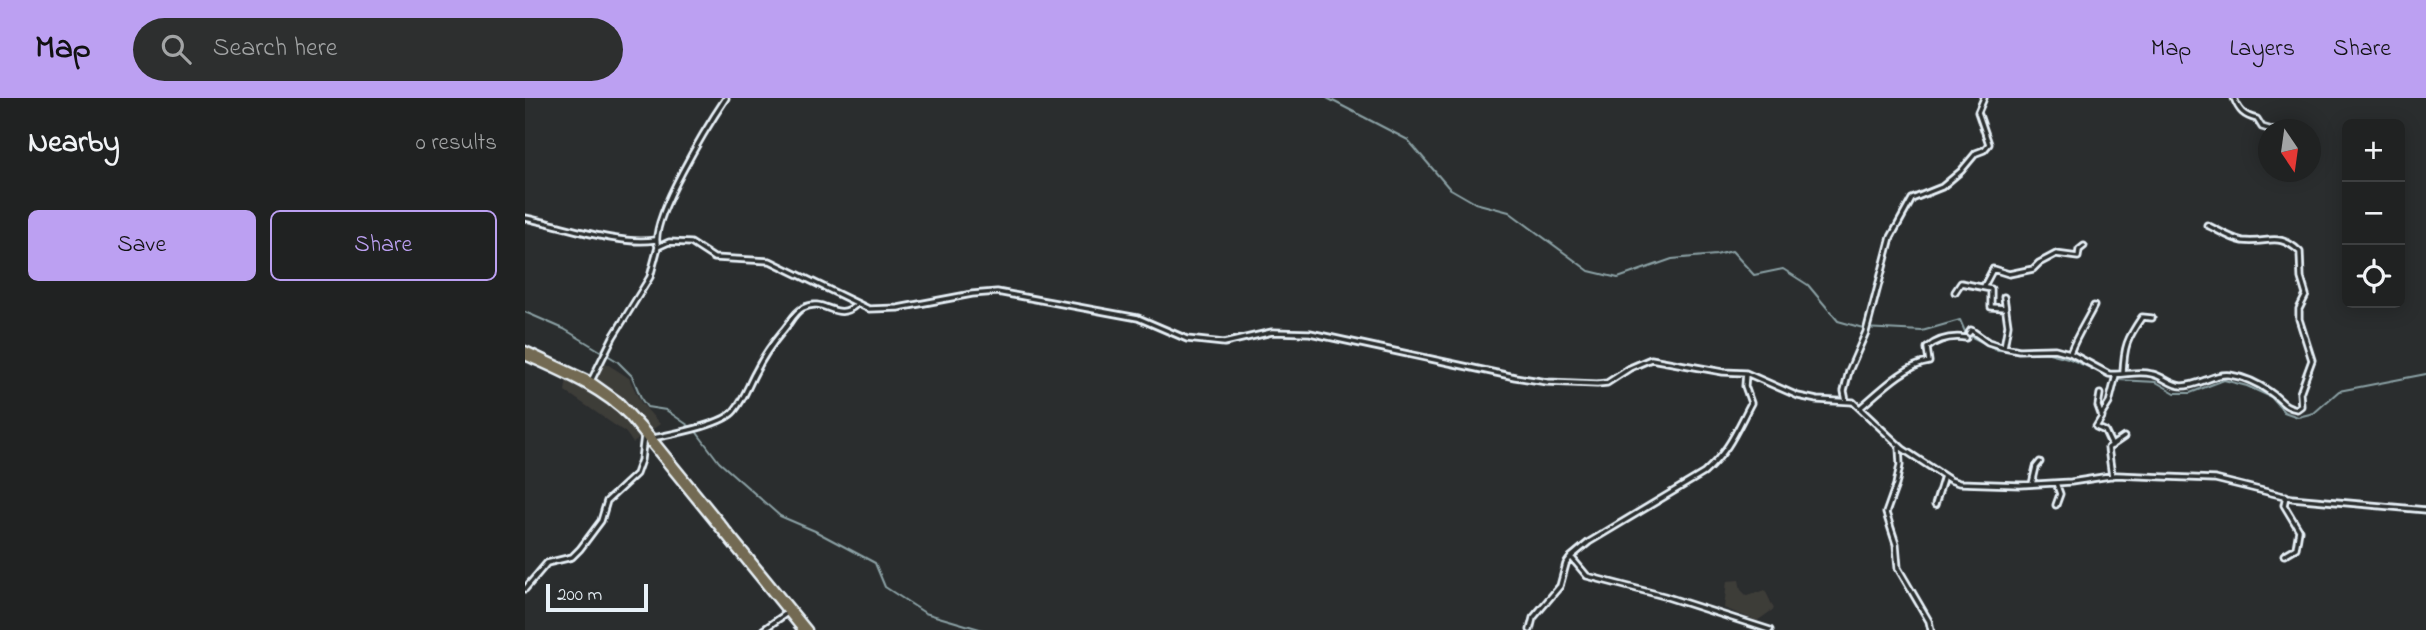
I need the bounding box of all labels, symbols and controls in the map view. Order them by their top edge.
search box [133,18,623,81]
text: Map [35,25,91,73]
icon: search [157,30,195,68]
text: Search here [213,30,337,68]
text: Map [2151,32,2191,67]
text: Layers [2229,32,2295,67]
text: Share [2333,32,2391,67]
north arrow [2258,119,2321,182]
map controls [2342,119,2405,308]
button: + [2342,119,2405,182]
text: Nearby [28,122,120,166]
text: 0 results [416,127,497,160]
button: − [2342,182,2405,245]
button: Save [28,210,256,281]
button: Share [270,210,497,281]
button: locate [2342,245,2405,308]
scale bar [546,581,647,613]
text: 200 m [557,582,602,609]

